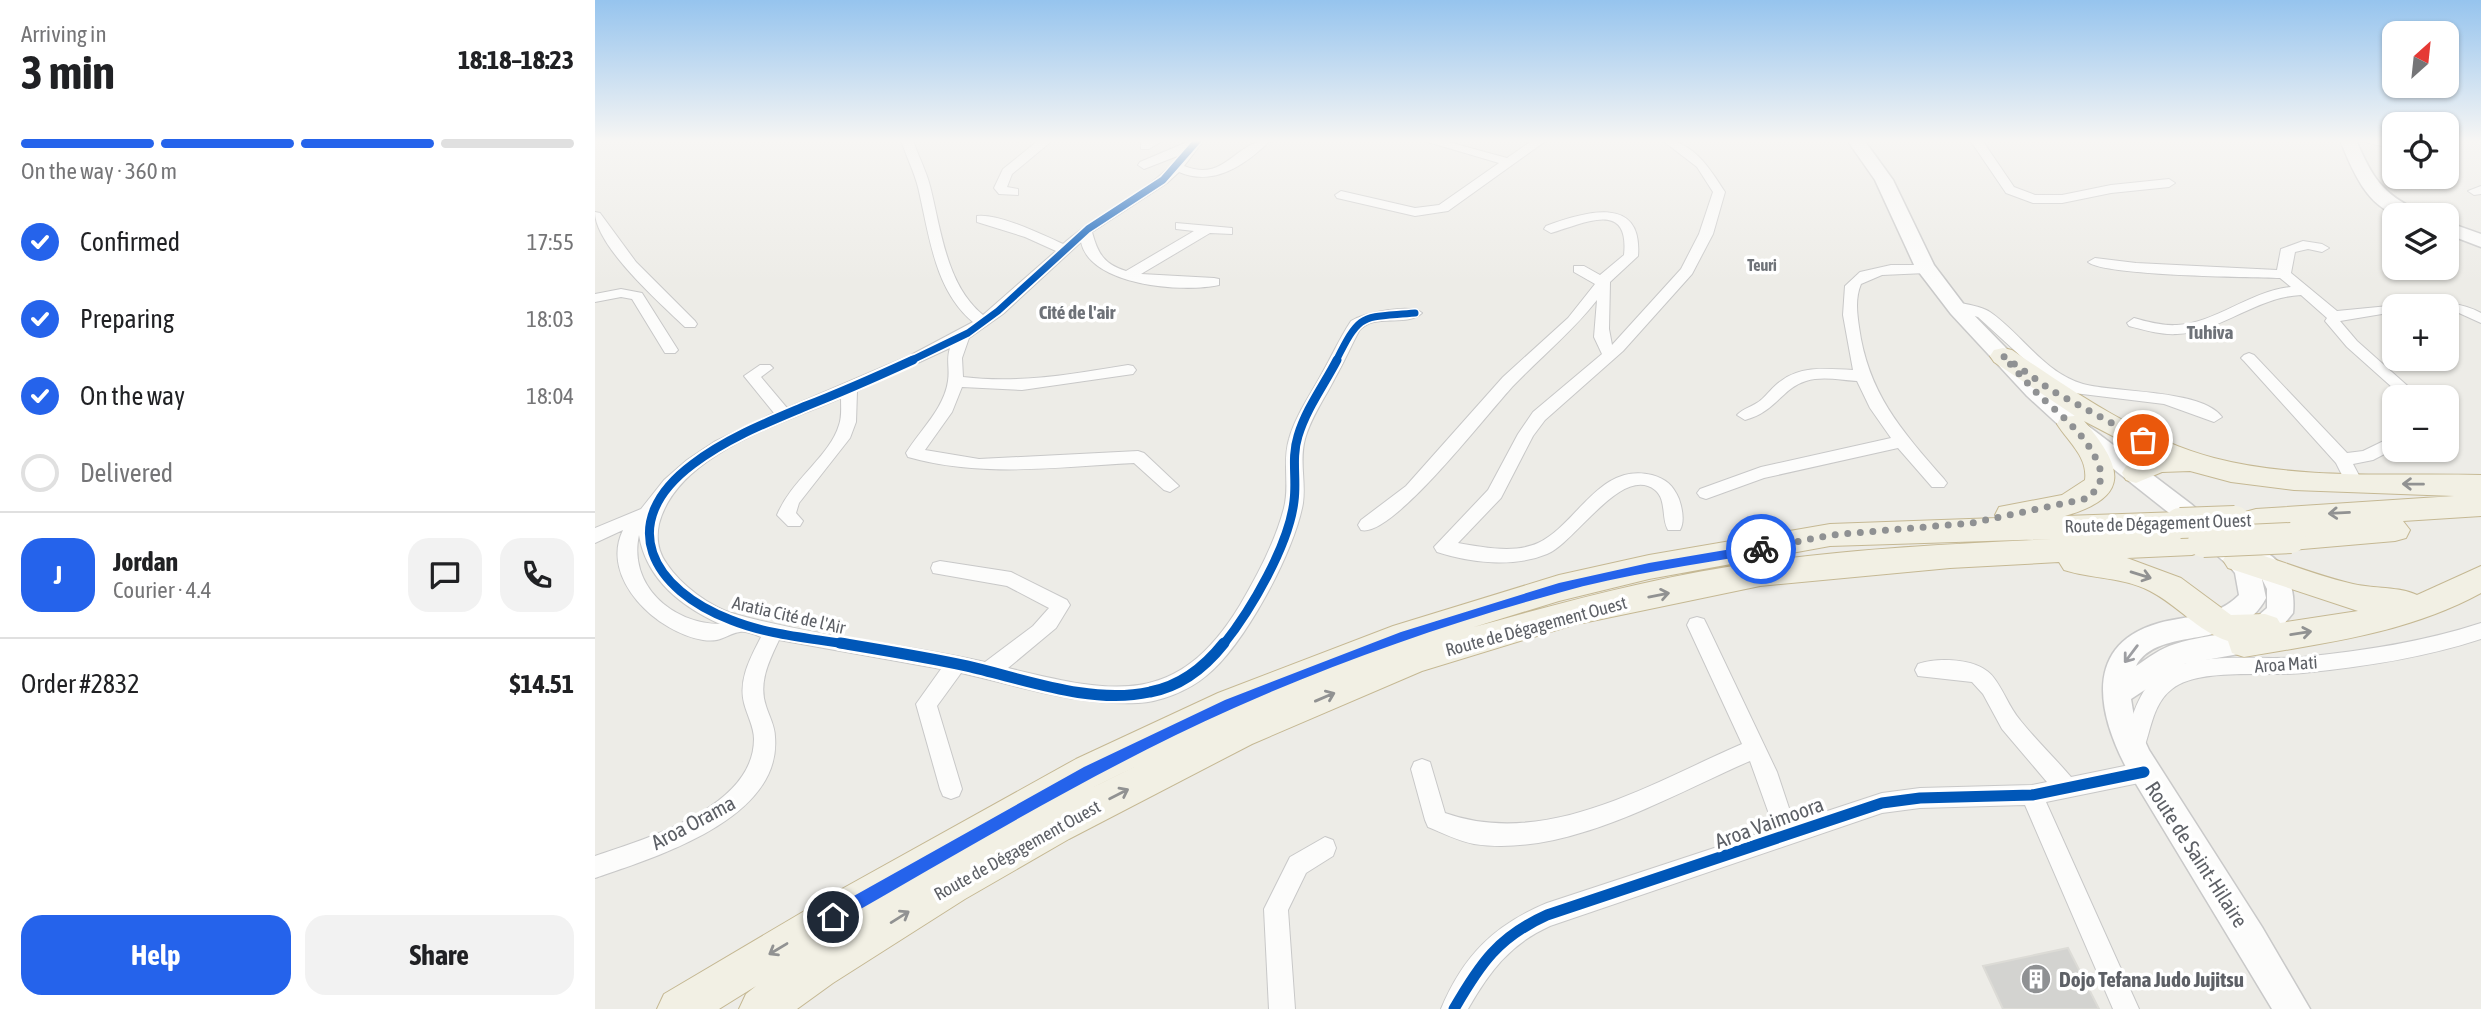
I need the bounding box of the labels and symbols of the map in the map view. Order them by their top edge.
north arrow [2382,21,2459,98]
district label: Teuri [1747,256,1777,274]
district label: Cité de l'air [1039,301,1116,323]
district label: Tuhiva [2187,321,2233,343]
pin [2113,410,2173,470]
one-way arrow [2402,478,2425,491]
one-way arrow [2328,506,2351,519]
street label: Route de Dégagement Ouest [2064,509,2252,537]
courier [1726,514,1796,584]
one-way arrow [2130,570,2152,583]
one-way arrow [1647,588,1670,601]
street label: Aratia Cité de l'Air [730,592,848,638]
street label: Route de Dégagement Ouest [1443,592,1629,660]
one-way arrow [2289,626,2312,639]
one-way arrow [2124,644,2139,663]
street label: Aroa Mati [2254,651,2318,677]
one-way arrow [1314,690,1335,703]
street label: Route de Saint-Hilaire [2141,777,2253,931]
one-way arrow [1108,786,1129,800]
street label: Aroa Orama [647,790,739,854]
street label: Aroa Vaimoora [1711,791,1827,853]
street label: Route de Dégagement Ouest [930,795,1104,905]
pin [803,887,863,947]
one-way arrow [889,910,909,924]
one-way arrow [769,942,789,956]
building icon: Dojo Tefana Judo Jujitsu [2019,962,2053,996]
place label: Dojo Tefana Judo Jujitsu [2059,967,2244,991]

